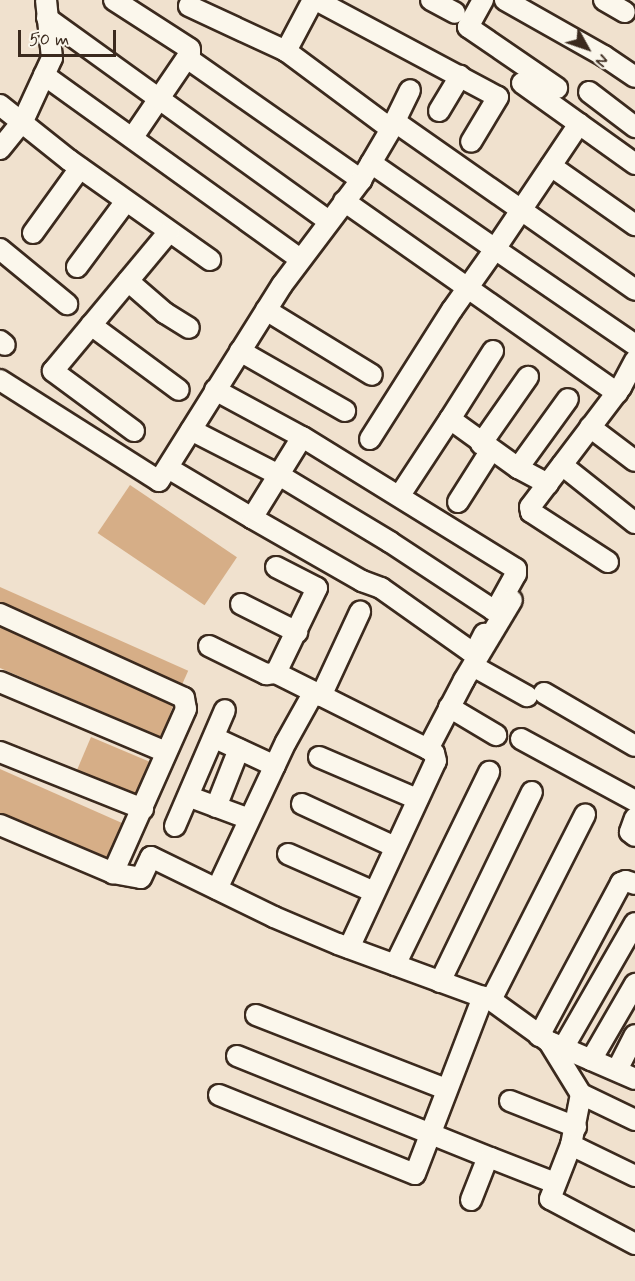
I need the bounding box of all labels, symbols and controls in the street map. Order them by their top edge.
scale bar [21,18,118,56]
north arrow [557,18,617,78]
text: 50 m [29,28,69,52]
text: N [590,49,613,71]

